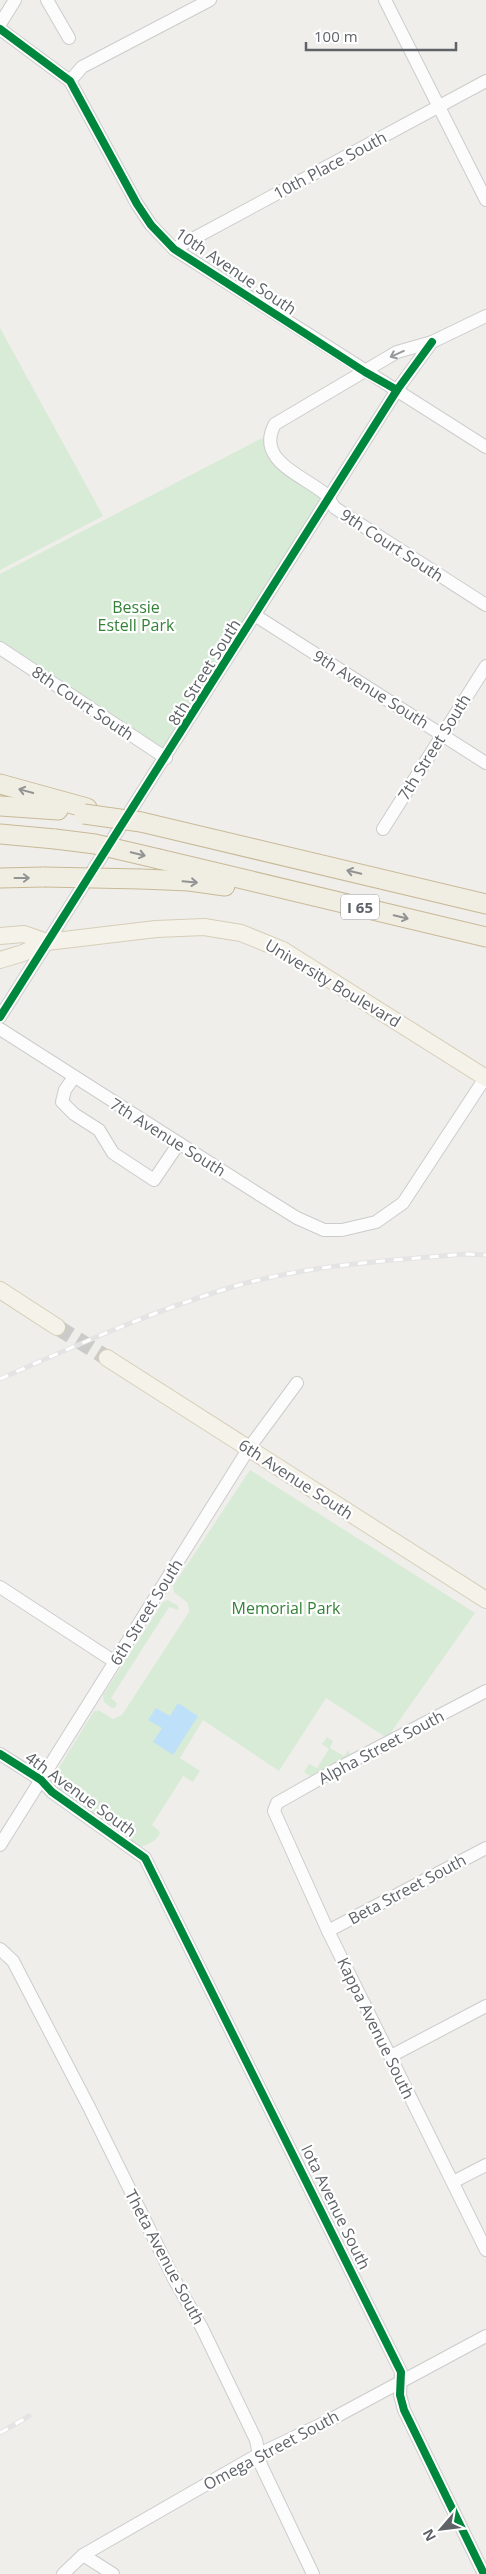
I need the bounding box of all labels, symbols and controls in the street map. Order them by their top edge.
scale bar [306,20,456,52]
text: 100 m [314,26,358,46]
street label: 10th Place South [270,126,390,204]
street label: 10th Avenue South [171,222,301,320]
one-way arrow [390,349,405,359]
street label: 9th Court South [336,504,448,586]
park label: Bessie Estell Park [98,596,175,636]
street label: 8th Street South [163,615,245,729]
street label: 9th Avenue South [309,645,433,733]
street label: 8th Court South [28,661,138,745]
street label: 7th Street South [393,690,475,804]
one-way arrow [19,786,35,796]
one-way arrow [129,850,145,859]
one-way arrow [346,867,362,876]
one-way arrow [14,873,30,883]
one-way arrow [182,877,198,886]
road number: I 65 [341,894,379,920]
one-way arrow [393,913,409,922]
street label: University Boulevard [261,934,405,1032]
street label: 7th Avenue South [106,1093,230,1181]
street label: 6th Avenue South [234,1434,358,1524]
street label: 6th Street South [105,1555,187,1669]
park label: Memorial Park [232,1597,341,1619]
street label: Alpha Street South [314,1705,448,1789]
street label: 4th Avenue South [21,1746,141,1842]
street label: Beta Street South [344,1849,470,1929]
street label: Kappa Avenue South [332,1954,420,2102]
street label: Iota Avenue South [296,2141,376,2273]
street label: Theta Avenue South [120,2186,210,2328]
street label: Omega Street South [199,2405,343,2495]
north arrow [416,2504,466,2554]
text: N [418,2526,440,2545]

